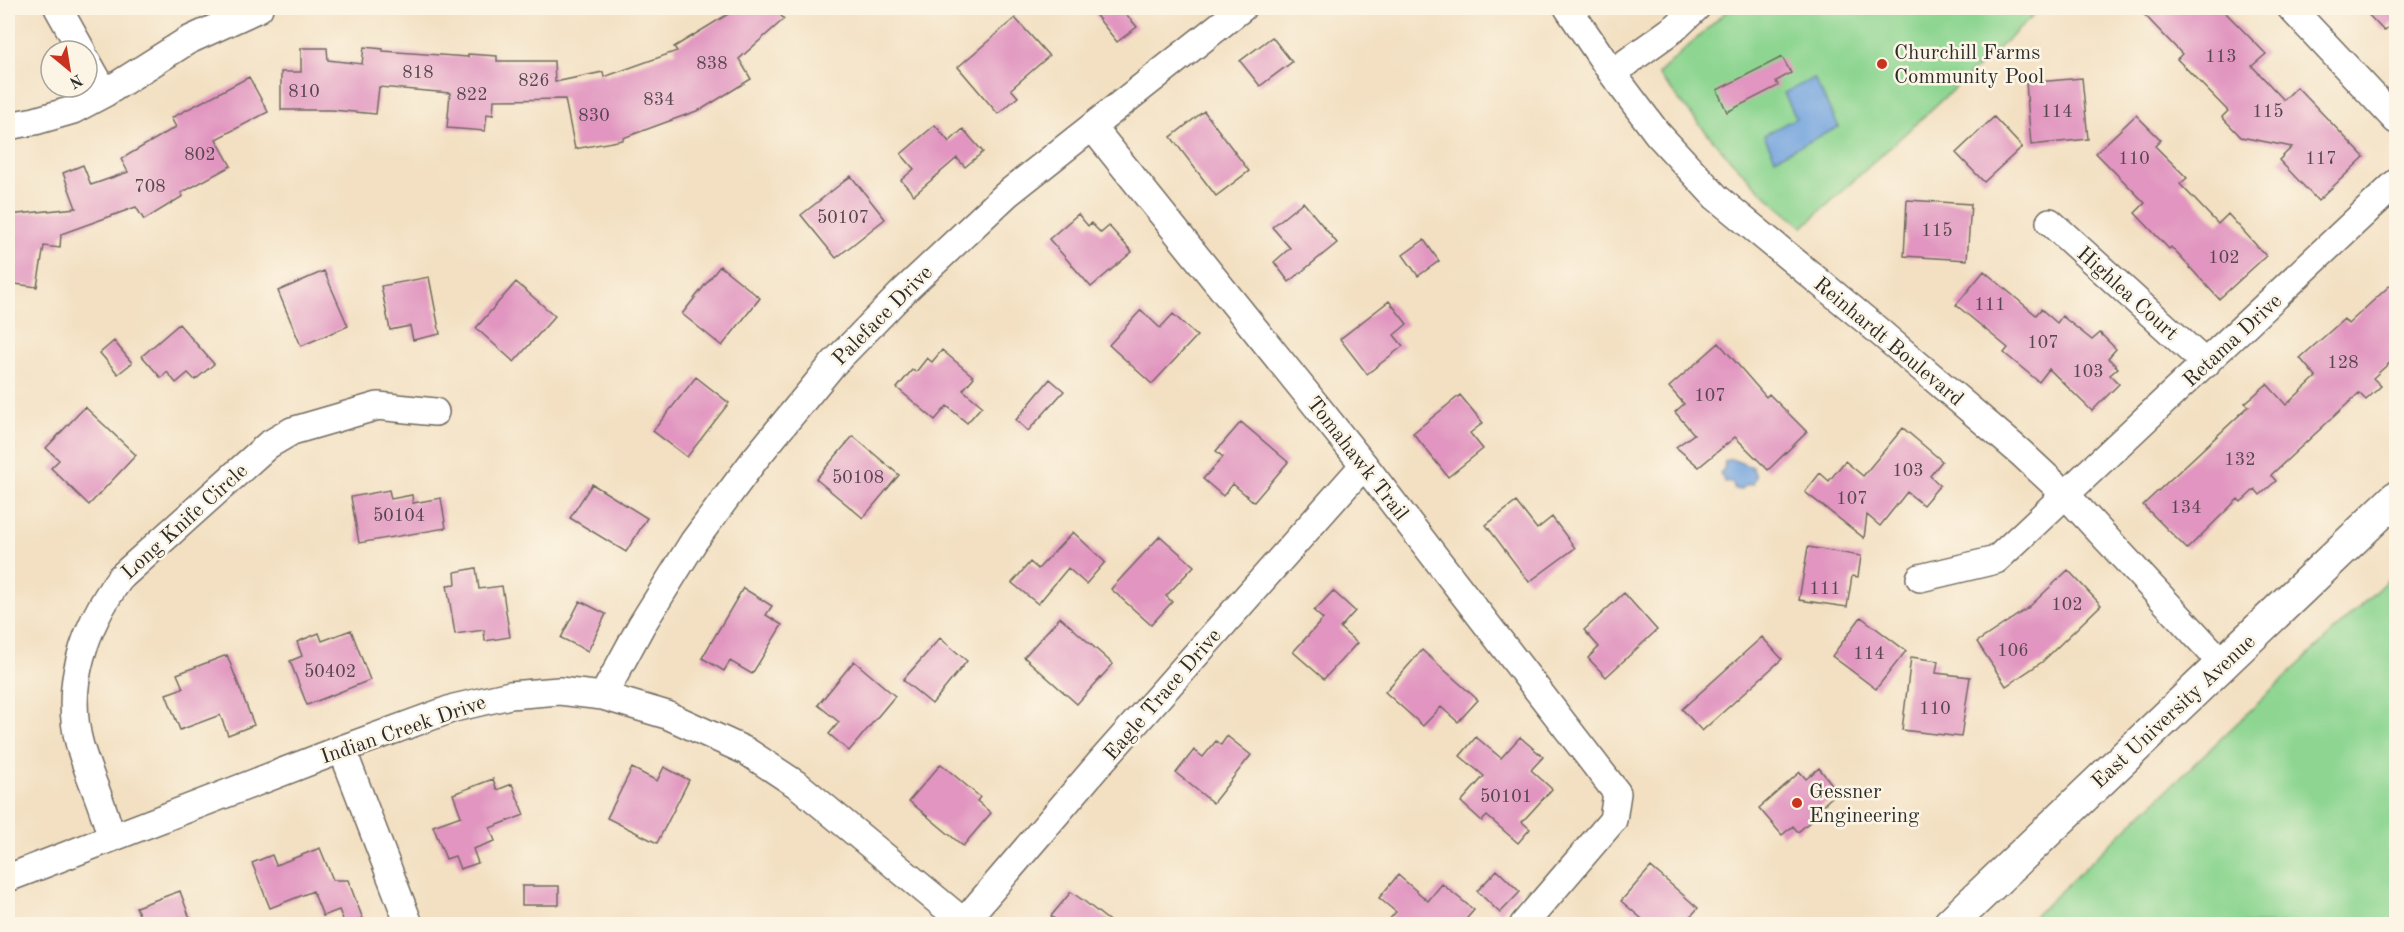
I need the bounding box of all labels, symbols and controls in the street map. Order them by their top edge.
north arrow [39,39,99,99]
place label: Churchill Farms Community Pool [1894,43,2044,88]
house number: 113 [2205,48,2237,66]
house number: 838 [696,55,728,73]
marker: Churchill Farms Community Pool [1875,57,1889,71]
house number: 818 [402,64,434,82]
text: N [66,70,85,91]
house number: 826 [518,72,550,90]
house number: 810 [288,83,320,101]
house number: 822 [456,86,488,104]
house number: 834 [643,91,675,109]
house number: 114 [2041,103,2073,121]
house number: 115 [2252,103,2284,121]
house number: 830 [578,107,610,125]
house number: 802 [184,146,216,164]
house number: 110 [2118,150,2150,168]
house number: 117 [2305,150,2337,168]
house number: 708 [134,178,166,196]
house number: 50107 [817,209,869,227]
house number: 115 [1921,222,1953,240]
street label: Highlea Court [2072,243,2182,345]
house number: 102 [2208,249,2240,267]
street label: Paleface Drive [829,262,937,370]
street label: Reinhardt Boulevard [1809,274,1967,411]
street label: Retama Drive [2180,291,2286,392]
house number: 111 [1974,296,2006,314]
house number: 107 [2027,334,2059,352]
house number: 128 [2327,354,2359,372]
house number: 103 [2072,363,2104,381]
house number: 107 [1694,387,1726,405]
street label: Tomahawk Trail [1302,393,1412,525]
house number: 132 [2224,451,2256,469]
street label: Long Knife Circle [118,460,252,584]
house number: 103 [1892,462,1924,480]
house number: 50108 [832,469,884,487]
house number: 107 [1836,490,1868,508]
house number: 134 [2170,499,2202,517]
house number: 50104 [373,507,425,525]
house number: 111 [1809,580,1841,598]
house number: 102 [2051,596,2083,614]
street label: Eagle Trace Drive [1101,625,1226,765]
street label: East University Avenue [2088,631,2260,793]
house number: 106 [1997,642,2029,660]
house number: 114 [1853,645,1885,663]
house number: 50402 [304,663,356,681]
street label: Indian Creek Drive [318,692,489,769]
house number: 110 [1919,700,1951,718]
place label: Gessner Engineering [1809,782,1920,827]
house number: 50101 [1480,788,1532,806]
marker: Gessner Engineering [1790,796,1804,810]

